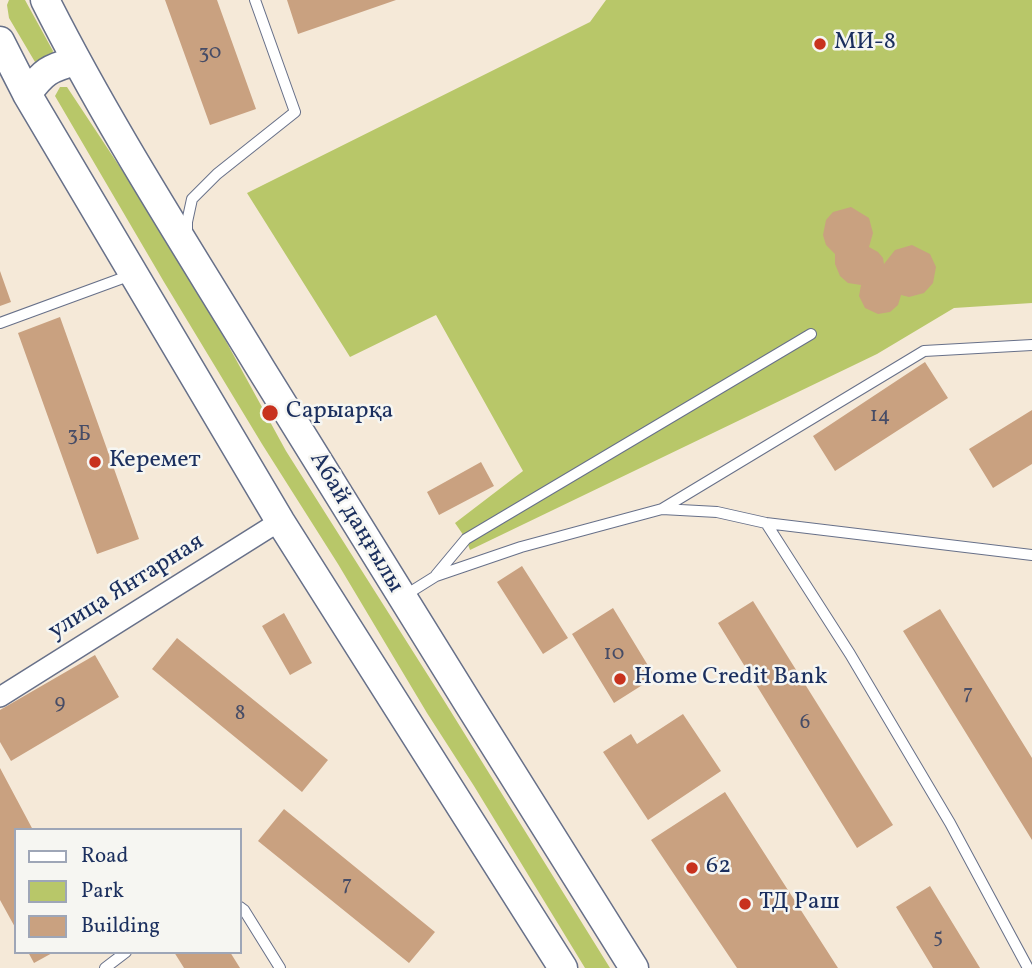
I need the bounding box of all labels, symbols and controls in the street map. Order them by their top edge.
place label: МИ-8 [834,30,896,58]
marker: МИ-8 [812,36,828,52]
house number: 30 [199,41,221,67]
place label: Сарыарқа [286,399,393,427]
marker: Сарыарқа [260,403,280,423]
house number: 14 [870,404,890,430]
house number: 3Б [67,423,91,449]
street label: Абай даңғылы [302,447,408,599]
place label: Керемет [109,448,201,476]
marker: Керемет [87,454,103,470]
street label: улица Янтарная [44,529,210,647]
house number: 10 [604,642,624,668]
place label: Home Credit Bank [634,665,828,693]
marker: Home Credit Bank [612,671,628,687]
house number: 7 [963,682,973,708]
house number: 9 [55,691,65,717]
house number: 8 [235,702,245,728]
house number: 6 [800,711,810,737]
legend [14,828,242,954]
text: Road [81,842,128,871]
place label: 62 [706,854,731,882]
marker: 62 [684,860,700,876]
house number: 7 [342,873,352,899]
text: Park [81,877,124,906]
place label: ТД Раш [759,890,840,918]
marker: ТД Раш [737,896,753,912]
text: Building [81,912,160,941]
house number: 5 [933,925,943,951]

